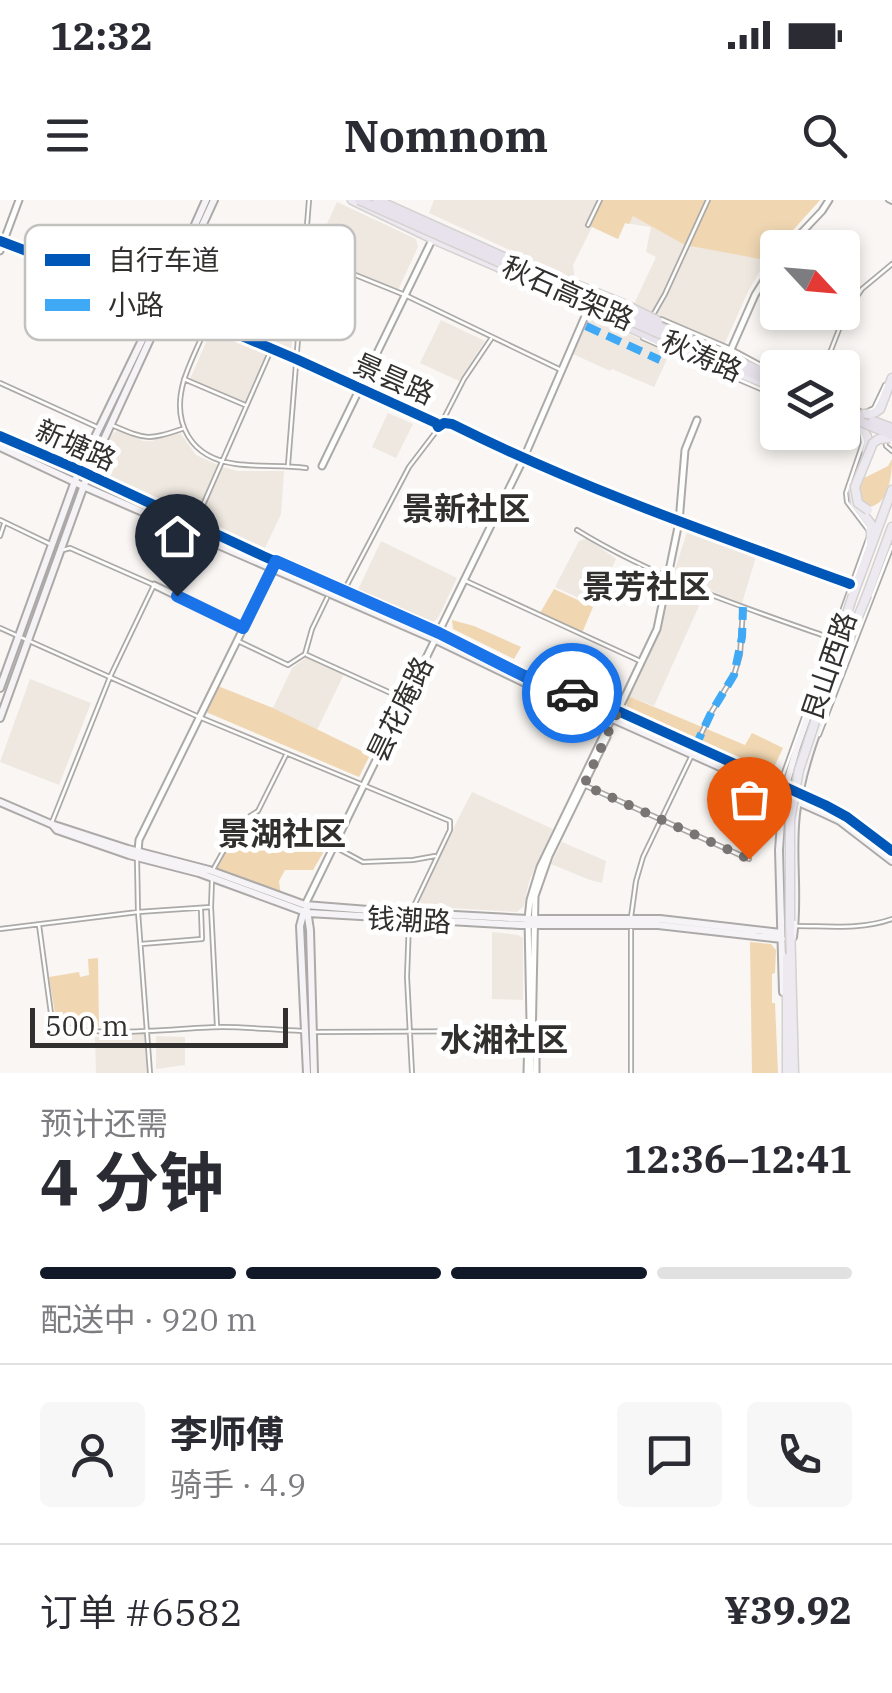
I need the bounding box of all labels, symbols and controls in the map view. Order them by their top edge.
text: 12:32 [50,11,153,60]
text: Nomnom [344,106,548,164]
icon: menu [40,108,95,163]
icon: search [797,108,852,163]
legend [25,225,355,340]
north arrow [760,230,860,330]
map controls [760,230,860,450]
text: 自行车道 [108,241,220,278]
street label: 秋石高架路 [497,247,640,338]
text: 小路 [108,286,164,323]
street label: 秋涛路 [656,322,748,390]
street label: 景昙路 [348,345,440,413]
button: layers [760,350,860,450]
street label: 新塘路 [30,411,122,479]
district label: 景新社区 [402,487,530,529]
pin [135,494,220,597]
icon: home [150,509,205,564]
district label: 景芳社区 [582,565,710,607]
street label: 艮山西路 [793,607,864,725]
courier [522,643,622,743]
street label: 昙花庵路 [358,650,441,767]
icon: car [545,666,600,721]
pin [707,757,792,860]
icon: bag [722,772,777,827]
district label: 景湖社区 [218,812,346,854]
street label: 钱潮路 [366,899,452,940]
scale bar [30,1003,288,1048]
text: 500 m [45,1007,129,1044]
district label: 水湘社区 [440,1018,568,1060]
text: 预计还需 [40,1102,168,1144]
text: 12:36–12:41 [624,1134,852,1183]
text: 4 分钟 [40,1139,224,1224]
text: 配送中 · 920 m [40,1298,257,1340]
button: person [40,1402,145,1507]
button: chat [617,1402,722,1507]
button: phone [747,1402,852,1507]
text: 李师傅 [170,1409,284,1458]
text: 骑手 · 4.9 [170,1463,306,1505]
text: ¥39.92 [724,1585,852,1634]
text: 订单 #6582 [40,1587,242,1636]

